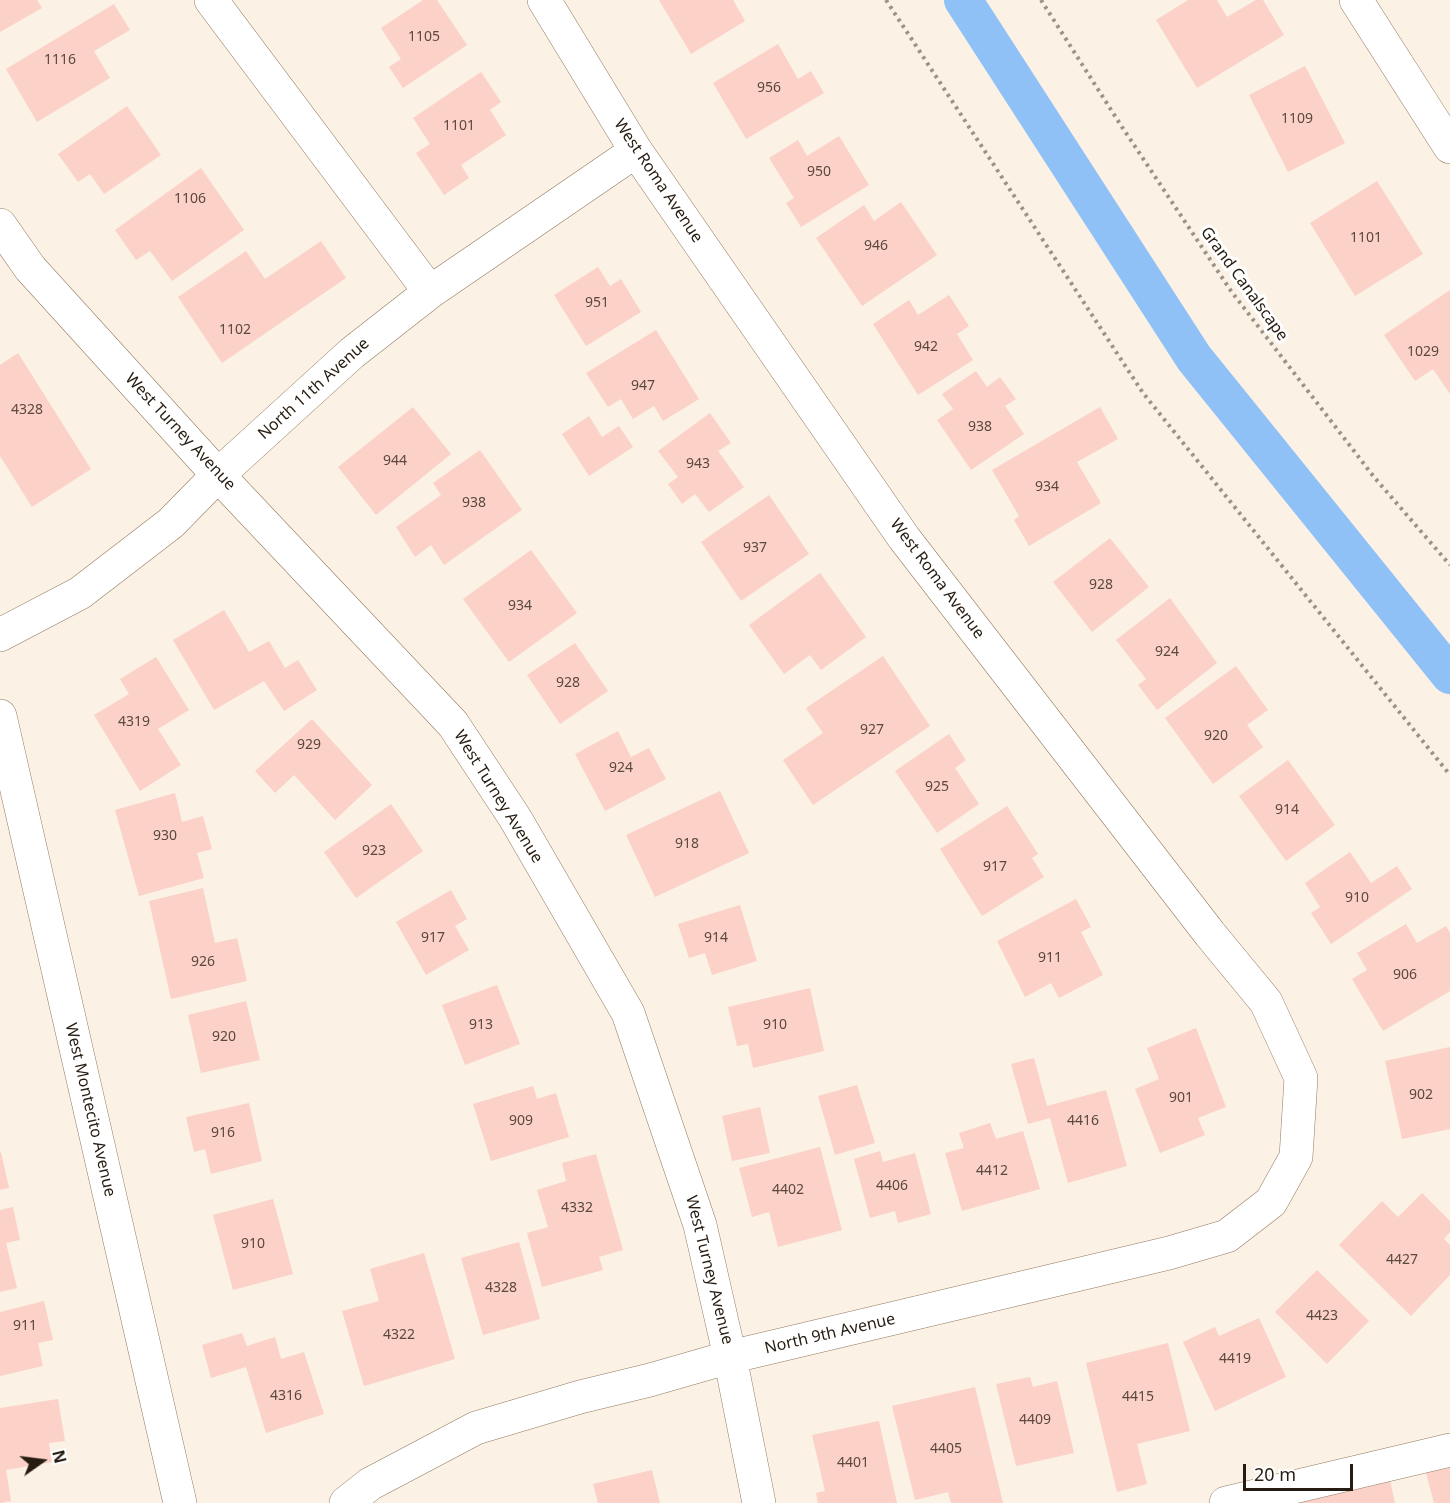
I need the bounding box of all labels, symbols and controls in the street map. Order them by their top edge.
house number: 1105 [408,29,440,45]
house number: 1116 [44,52,76,68]
house number: 956 [757,80,781,96]
house number: 1109 [1281,111,1313,127]
street label: West Roma Avenue [609,115,707,247]
house number: 1101 [443,118,475,134]
house number: 950 [807,164,831,180]
house number: 1106 [174,191,206,207]
street label: Grand Canalscape [1196,223,1292,345]
house number: 1101 [1350,230,1382,246]
house number: 946 [864,238,888,254]
house number: 951 [585,295,609,311]
house number: 1102 [219,322,251,338]
street label: North 11th Avenue [255,334,373,444]
house number: 942 [914,339,938,355]
house number: 1029 [1407,344,1439,360]
street label: West Turney Avenue [121,370,239,494]
house number: 947 [631,378,655,394]
house number: 4328 [11,402,43,418]
house number: 938 [968,419,992,435]
house number: 944 [383,453,407,469]
house number: 943 [686,456,710,472]
house number: 934 [1035,479,1059,495]
house number: 938 [462,495,486,511]
street label: West Roma Avenue [886,515,988,643]
house number: 937 [743,540,767,556]
house number: 928 [1089,577,1113,593]
house number: 934 [508,598,532,614]
house number: 924 [1155,644,1179,660]
house number: 928 [556,675,580,691]
house number: 4319 [118,714,150,730]
house number: 927 [860,722,884,738]
street label: West Turney Avenue [449,727,547,867]
house number: 920 [1204,728,1228,744]
house number: 929 [297,737,321,753]
house number: 924 [609,760,633,776]
house number: 925 [925,779,949,795]
house number: 914 [1275,802,1299,818]
house number: 930 [153,828,177,844]
house number: 918 [675,836,699,852]
house number: 923 [362,843,386,859]
house number: 917 [983,859,1007,875]
house number: 910 [1345,890,1369,906]
house number: 917 [421,930,445,946]
house number: 914 [704,930,728,946]
house number: 911 [1038,950,1062,966]
house number: 926 [191,954,215,970]
house number: 906 [1393,967,1417,983]
house number: 913 [469,1017,493,1033]
house number: 910 [763,1017,787,1033]
street label: West Montecito Avenue [61,1021,119,1199]
house number: 920 [212,1029,236,1045]
house number: 902 [1409,1087,1433,1103]
house number: 901 [1169,1090,1193,1106]
house number: 909 [509,1113,533,1129]
house number: 4416 [1067,1113,1099,1129]
house number: 916 [211,1125,235,1141]
house number: 4412 [976,1163,1008,1179]
house number: 4406 [876,1178,908,1194]
house number: 4402 [772,1182,804,1198]
street label: West Turney Avenue [681,1194,737,1346]
house number: 4332 [561,1200,593,1216]
house number: 910 [241,1236,265,1252]
house number: 4427 [1386,1252,1418,1268]
house number: 4328 [485,1280,517,1296]
house number: 4423 [1306,1308,1338,1324]
street label: North 9th Avenue [763,1310,897,1358]
house number: 911 [13,1318,37,1334]
house number: 4322 [383,1327,415,1343]
house number: 4419 [1219,1351,1251,1367]
house number: 4316 [270,1388,302,1404]
house number: 4415 [1122,1389,1154,1405]
house number: 4409 [1019,1412,1051,1428]
north arrow [12,1431,72,1491]
house number: 4405 [930,1441,962,1457]
text: N [47,1448,72,1466]
scale bar [1246,1452,1356,1490]
house number: 4401 [837,1455,869,1471]
text: 20 m [1254,1462,1296,1486]

